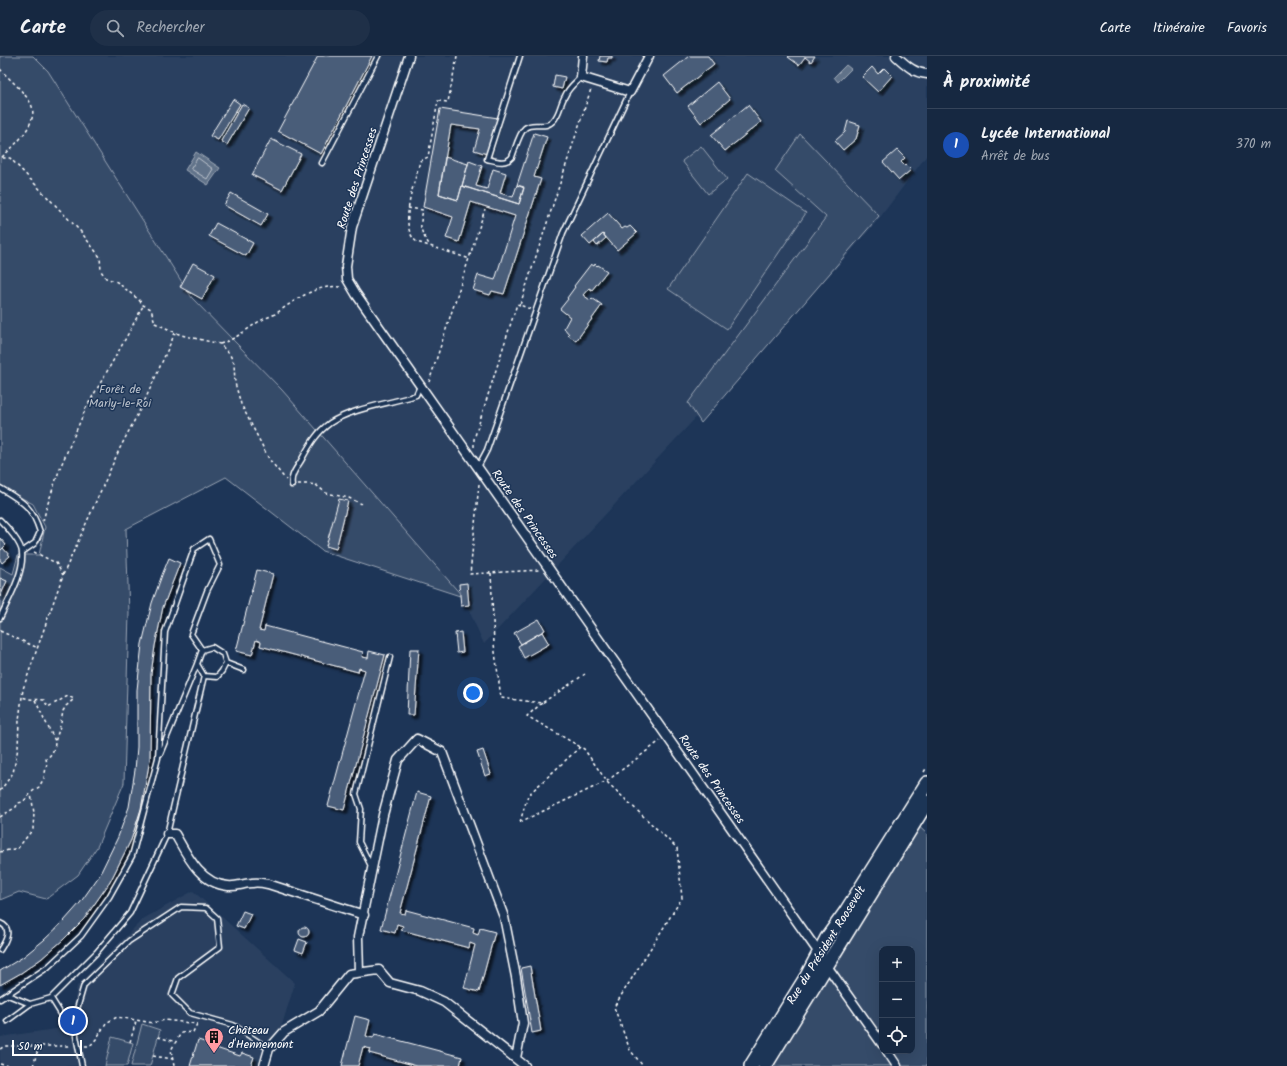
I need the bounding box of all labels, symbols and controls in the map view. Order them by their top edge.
search box [90,10,370,46]
text: Carte [20,13,66,43]
text: Rechercher [136,16,205,40]
icon: search [104,17,126,39]
text: Carte [1099,17,1131,39]
text: Itinéraire [1153,17,1205,39]
text: Favoris [1227,17,1267,39]
text: À proximité [943,69,1030,96]
text: Lycée International [981,122,1110,146]
street label: Route des Princesses [332,125,383,231]
text: 1 [954,134,958,155]
text: 370 m [1236,134,1271,155]
text: Arrêt de bus [981,146,1050,167]
park label: Forêt de Marly-le-Roi [89,380,152,413]
street label: Route des Princesses [487,466,563,563]
your location [463,683,483,703]
street label: Route des Princesses [674,731,750,828]
street label: Rue du Président Roosevelt [782,882,871,1008]
map controls [879,946,915,1054]
button: + [879,946,915,982]
button: − [879,982,915,1018]
pin: 1 [60,1006,86,1036]
button: locate [879,1018,915,1054]
place label: Château d'Hennemont [228,1021,294,1054]
building icon: Château d'Hennemont [203,1026,225,1054]
scale bar [12,1038,82,1057]
text: 50 m [18,1038,43,1056]

